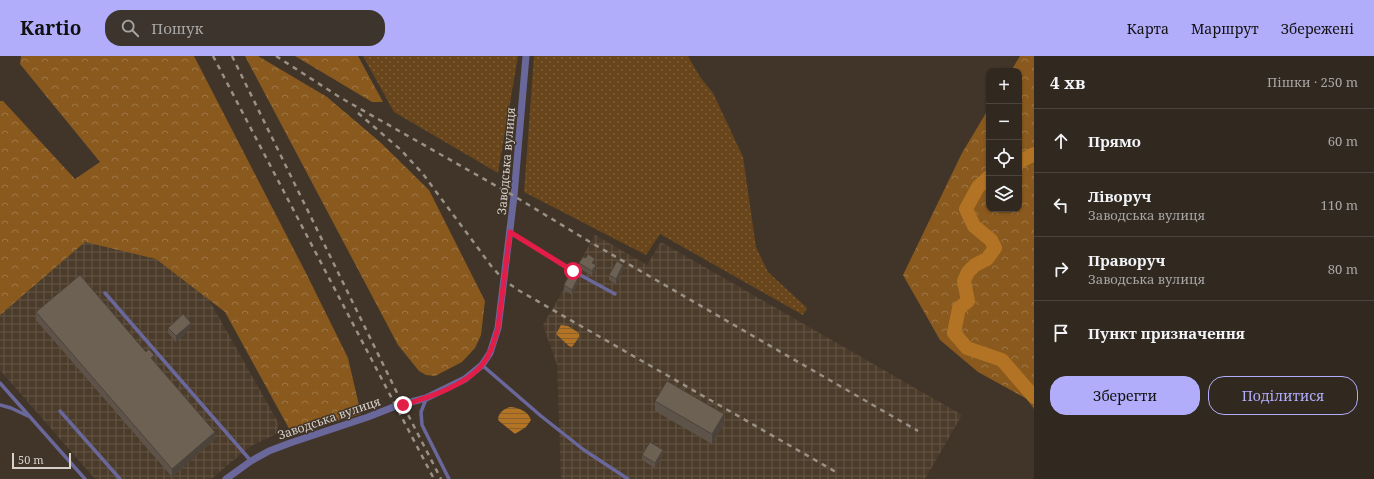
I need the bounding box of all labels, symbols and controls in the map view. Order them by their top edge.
search box [105,10,385,46]
text: Kartio [20,15,81,41]
icon: search [119,17,141,39]
text: Пошук [151,18,203,38]
text: Карта [1127,19,1169,38]
text: Маршрут [1191,19,1259,38]
text: Збережені [1281,19,1354,38]
map controls [986,68,1022,212]
button: + [986,68,1022,104]
text: 4 хв [1050,71,1085,94]
text: Пішки · 250 m [1267,73,1358,91]
button: − [986,104,1022,140]
street label: Заводська вулиця [493,106,519,216]
icon: ahead [1050,130,1072,152]
text: Прямо [1088,131,1141,151]
text: 60 m [1328,132,1358,150]
button: locate [986,140,1022,176]
button: layers [986,176,1022,212]
text: Ліворуч [1088,186,1151,206]
icon: left [1050,194,1072,216]
text: 110 m [1321,196,1358,214]
text: Заводська вулиця [1088,206,1205,224]
text: Праворуч [1088,250,1165,270]
icon: right [1050,258,1072,280]
text: 80 m [1328,260,1358,278]
route start [564,262,582,280]
text: Заводська вулиця [1088,270,1205,288]
icon: arrive [1050,322,1072,344]
text: Пункт призначення [1088,323,1245,343]
button: Зберегти [1050,376,1200,415]
button: Поділитися [1208,376,1358,415]
street label: Заводська вулиця [275,392,383,444]
route end [394,396,412,414]
scale bar [12,451,71,470]
text: 50 m [18,452,44,467]

